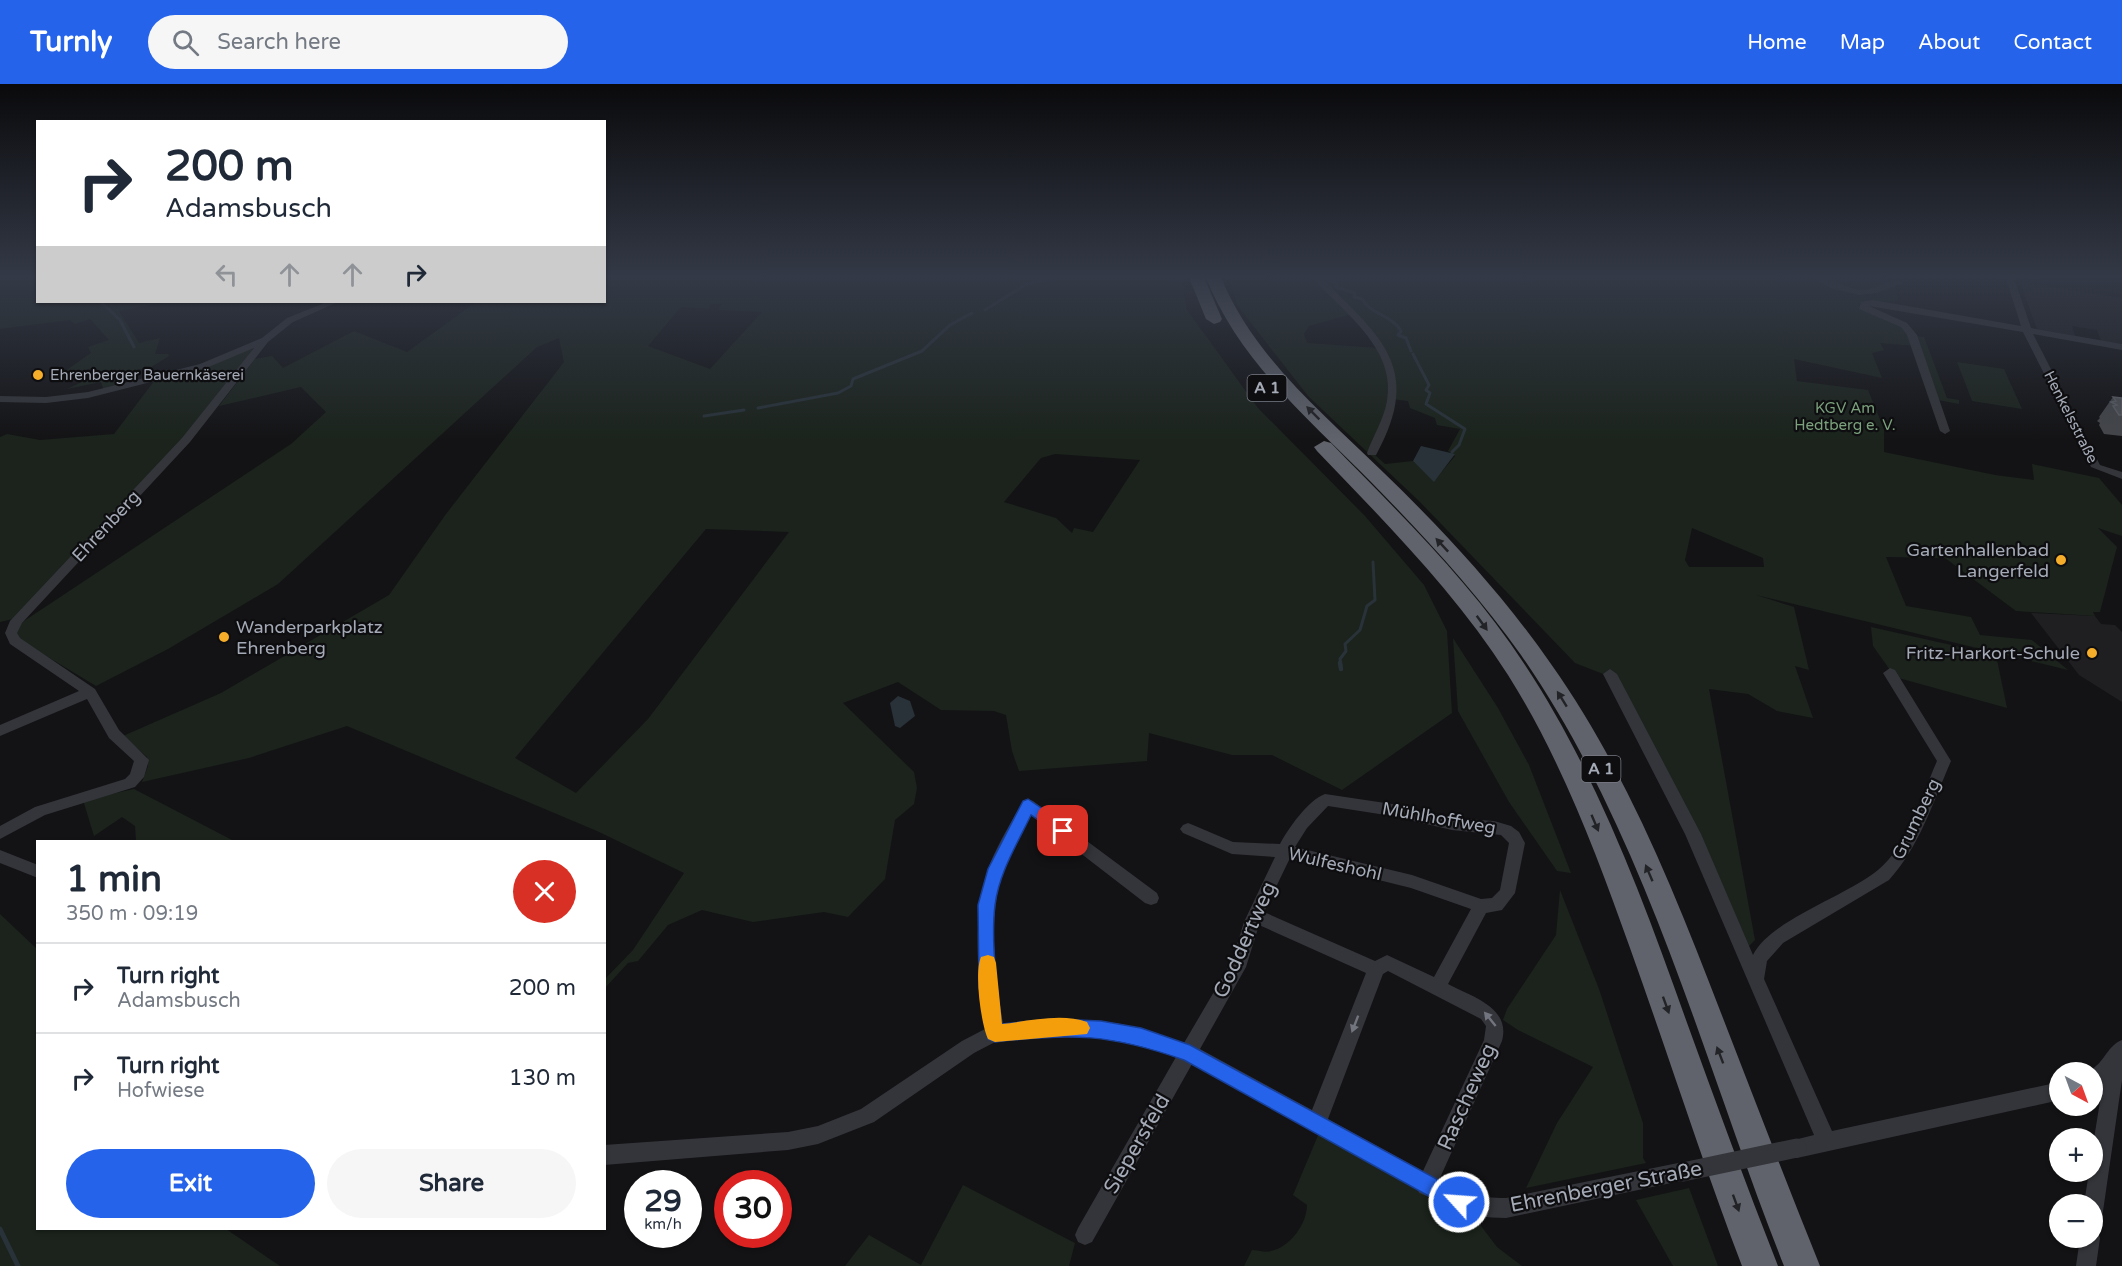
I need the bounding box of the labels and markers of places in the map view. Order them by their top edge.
place label: Ehrenberger Bauernkäserei [50,366,244,384]
marker: Ehrenberger Bauernkäserei [31,368,45,382]
place label: Gartenhallenbad Langerfeld [1906,539,2049,582]
marker: Gartenhallenbad Langerfeld [2054,553,2068,567]
place label: Wanderparkplatz Ehrenberg [236,616,383,659]
marker: Wanderparkplatz Ehrenberg [217,630,231,644]
place label: Fritz-Harkort-Schule [1906,642,2080,664]
marker: Fritz-Harkort-Schule [2085,646,2099,660]
pin [1037,805,1088,856]

